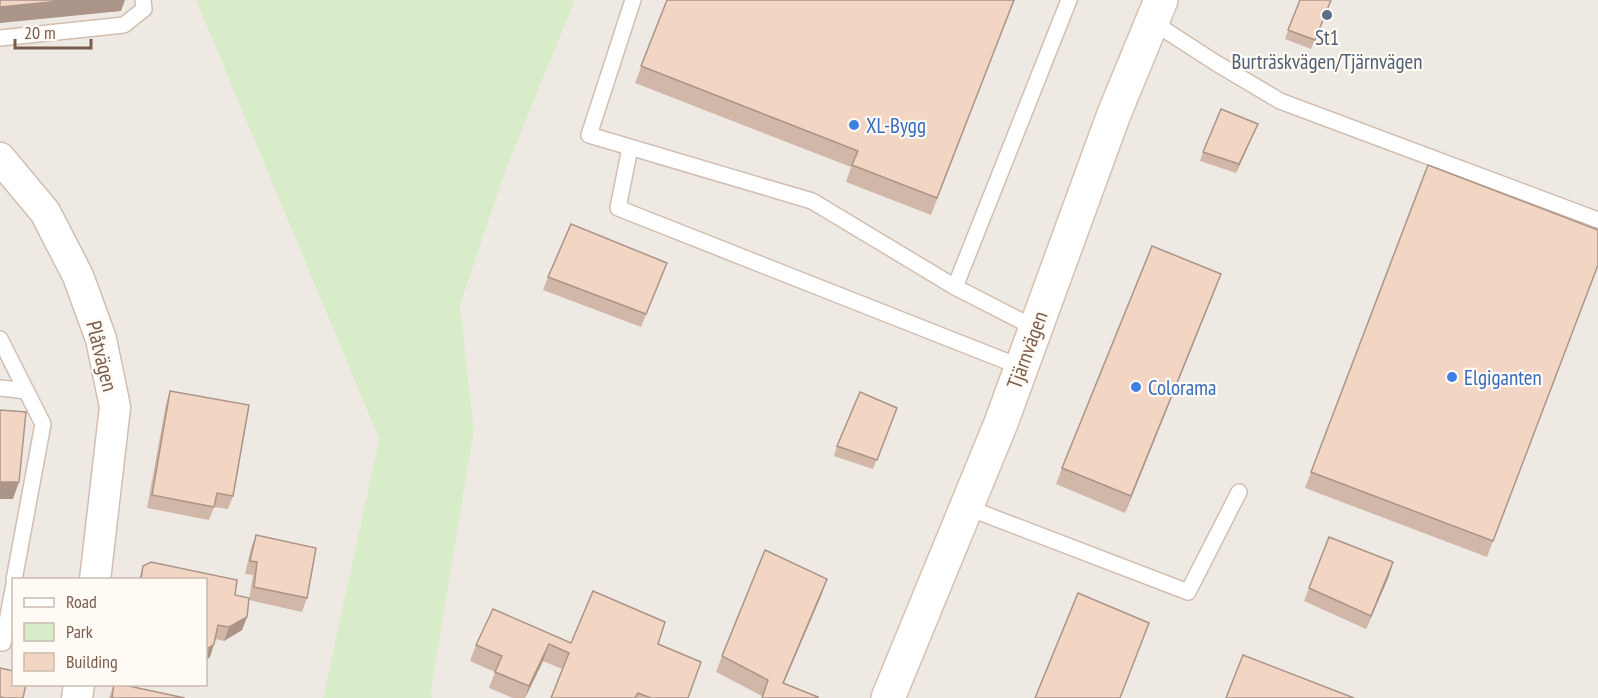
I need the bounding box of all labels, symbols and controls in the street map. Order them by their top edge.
marker: St1 Burträskvägen/Tjärnvägen [1320,8,1334,22]
scale bar [15,12,92,50]
text: 20 m [24,21,56,44]
place label: St1 Burträskvägen/Tjärnvägen [1232,24,1422,75]
place label: XL-Bygg [866,112,926,139]
marker: XL-Bygg [847,118,861,132]
street label: Tjärnvägen [1000,307,1054,393]
street label: Plåtvägen [80,318,124,394]
place label: Elgiganten [1464,364,1542,391]
marker: Elgiganten [1445,370,1459,384]
place label: Colorama [1148,374,1216,401]
marker: Colorama [1129,380,1143,394]
legend [12,578,207,686]
text: Road [66,590,97,613]
text: Park [66,620,93,643]
text: Building [66,650,118,673]

